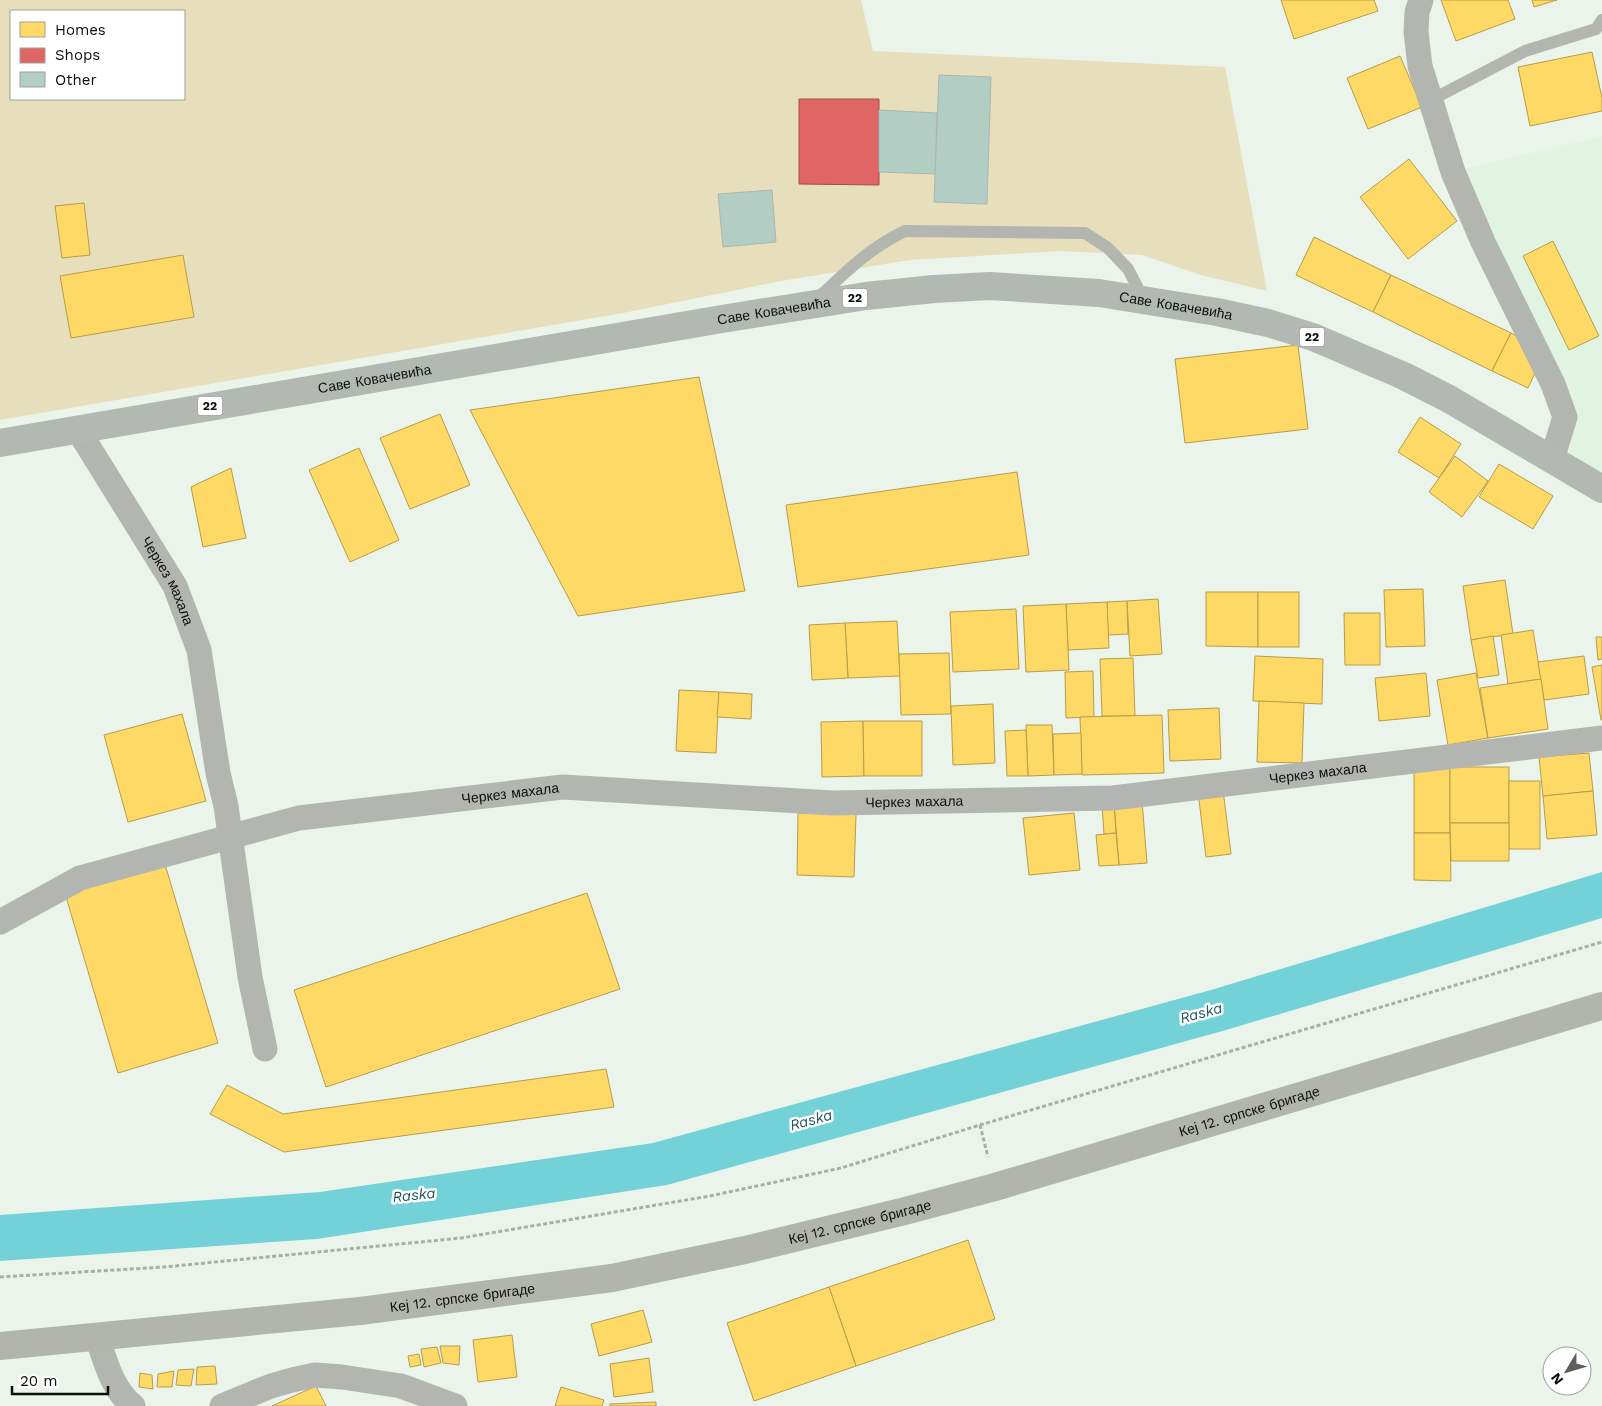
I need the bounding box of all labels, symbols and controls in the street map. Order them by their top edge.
legend [10,10,185,100]
text: Homes [55,21,106,39]
text: Shops [55,46,100,64]
text: Other [55,71,97,89]
road number: 22 [842,288,868,308]
street label: Саве Ковачевића [1118,288,1234,323]
street label: Саве Ковачевића [716,294,832,328]
road number: 22 [1300,328,1324,347]
street label: Саве Ковачевића [317,361,433,396]
road number: 22 [198,396,222,416]
street label: Черкез махала [138,534,197,628]
street label: Черкез махала [1268,759,1368,787]
street label: Черкез махала [461,780,560,807]
street label: Черкез махала [865,793,964,810]
water label: Raska [1178,999,1224,1027]
street label: Кеј 12. српске бригаде [1177,1083,1322,1140]
water label: Raska [788,1106,834,1134]
water label: Raska [392,1184,436,1206]
street label: Кеј 12. српске бригаде [787,1196,933,1247]
street label: Кеј 12. српске бригаде [389,1280,536,1315]
north arrow [1542,1346,1592,1396]
scale bar [12,1364,109,1396]
text: N [1547,1370,1566,1388]
text: 20 m [20,1372,58,1390]

